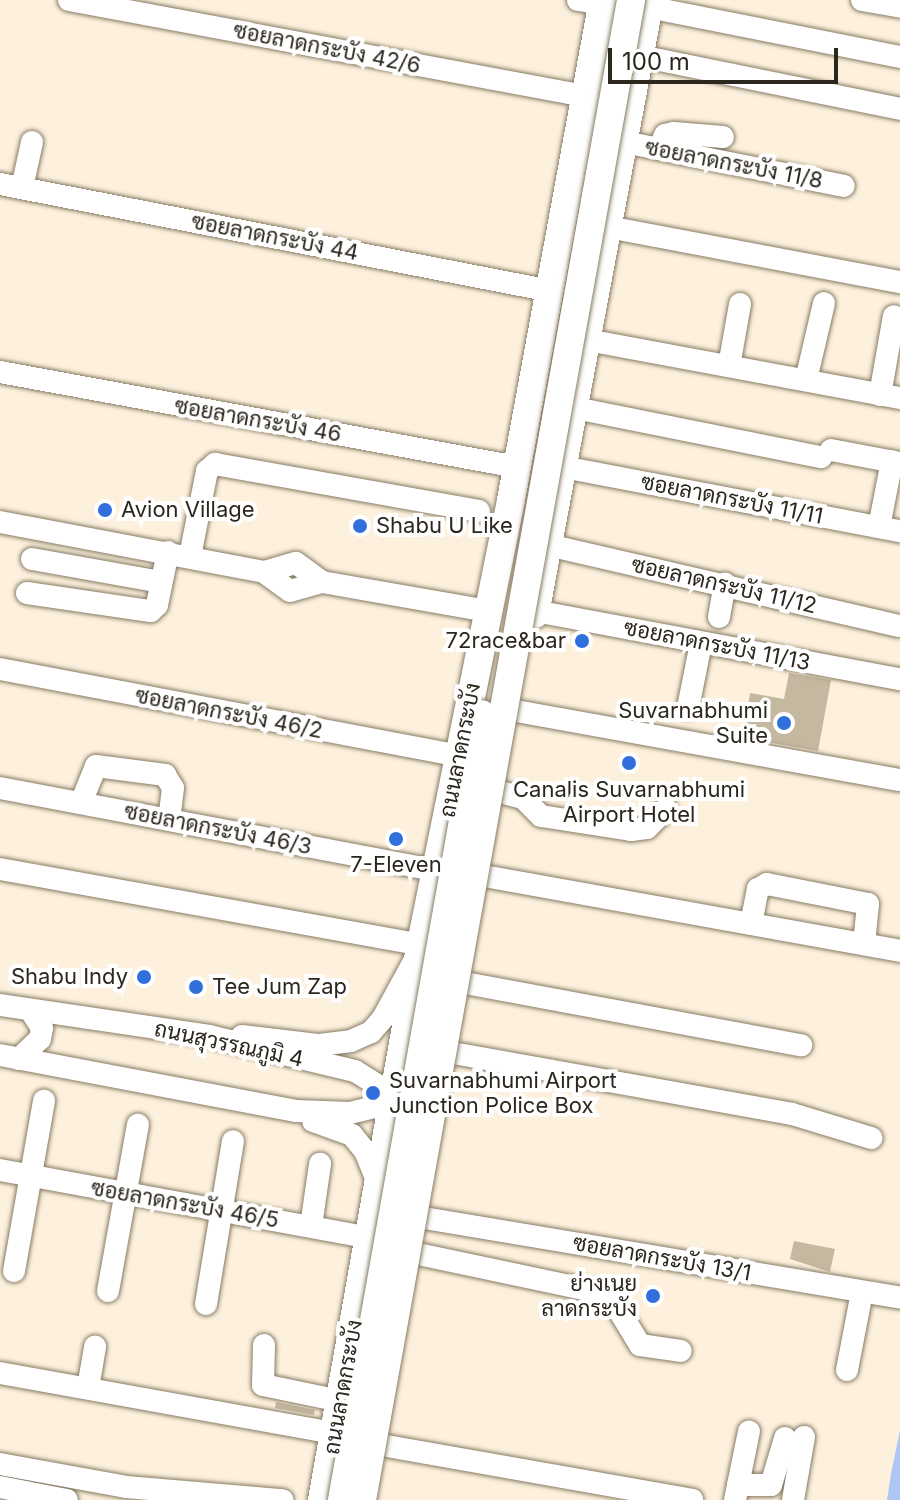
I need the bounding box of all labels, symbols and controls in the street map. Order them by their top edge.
street label: ซอยลาดกระบัง 42/6 [231,17,423,79]
scale bar [612,32,842,82]
text: 100 m [622,47,690,76]
street label: ซอยลาดกระบัง 11/8 [643,134,825,194]
street label: ซอยลาดกระบัง 44 [189,208,361,266]
street label: ซอยลาดกระบัง 46 [173,392,343,448]
street label: ซอยลาดกระบัง 11/11 [639,468,825,530]
place label: Avion Village [121,497,255,523]
marker: Avion Village [96,501,114,519]
place label: Shabu U Like [376,513,513,539]
marker: Shabu U Like [351,517,369,535]
street label: ซอยลาดกระบัง 11/12 [629,551,819,619]
street label: ซอยลาดกระบัง 11/13 [622,614,812,676]
place label: 72race&bar [446,628,566,654]
marker: 72race&bar [573,632,591,650]
street label: ถนนลาดกระบัง [434,680,486,820]
street label: ซอยลาดกระบัง 46/2 [133,682,325,744]
place label: Suvarnabhumi Suite [618,697,768,748]
marker: Suvarnabhumi Suite [775,714,793,732]
marker: Canalis Suvarnabhumi Airport Hotel [620,754,638,772]
place label: Canalis Suvarnabhumi Airport Hotel [513,776,745,828]
street label: ซอยลาดกระบัง 46/3 [122,798,314,860]
marker: 7-Eleven [387,830,405,848]
place label: 7-Eleven [350,852,442,878]
place label: Shabu Indy [11,964,128,990]
marker: Shabu Indy [135,968,153,986]
place label: Tee Jum Zap [212,974,347,1000]
marker: Tee Jum Zap [187,978,205,996]
street label: ถนนสุวรรณภูมิ 4 [152,1015,306,1073]
place label: Suvarnabhumi Airport Junction Police Box [389,1067,617,1118]
marker: Suvarnabhumi Airport Junction Police Box [364,1084,382,1102]
street label: ซอยลาดกระบัง 46/5 [89,1174,281,1234]
street label: ซอยลาดกระบัง 13/1 [571,1229,753,1287]
place label: ย่างเนย ลาดกระบัง [541,1270,637,1322]
marker: ย่างเนย ลาดกระบัง [644,1287,662,1305]
street label: ถนนลาดกระบัง [318,1317,368,1457]

